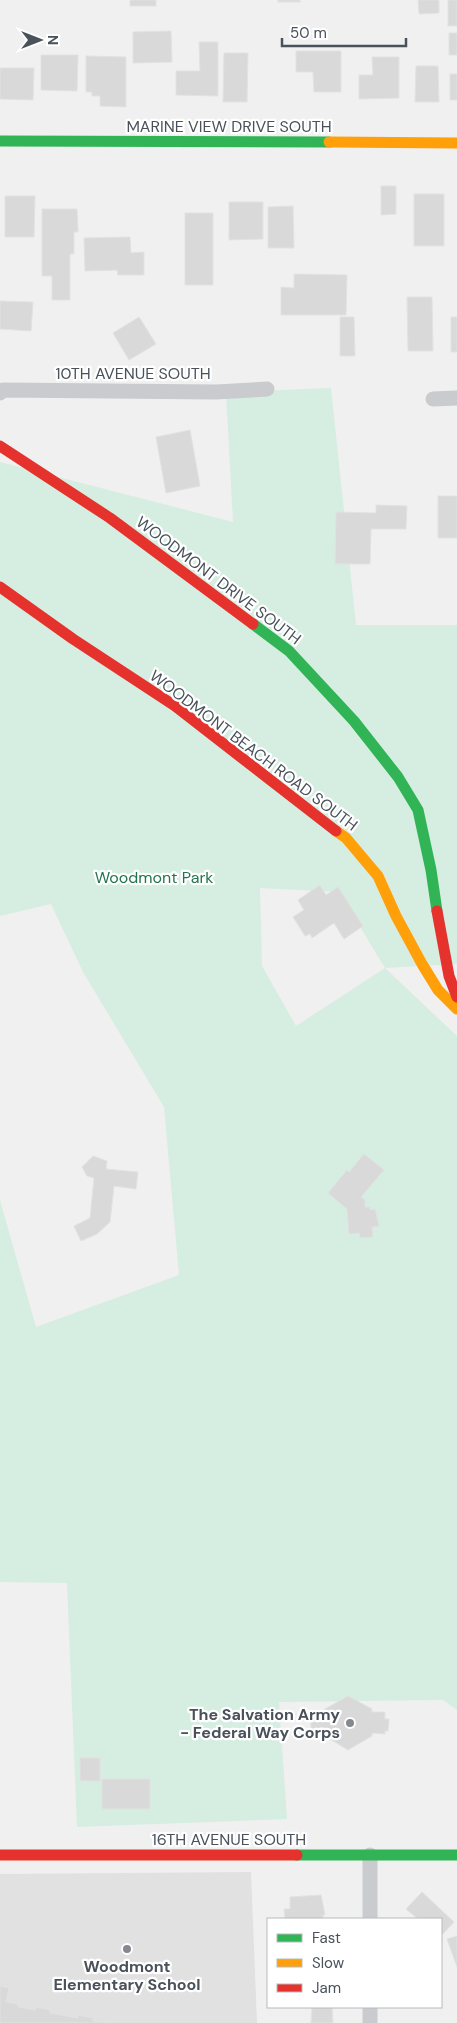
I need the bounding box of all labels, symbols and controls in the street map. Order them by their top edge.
north arrow [15,15,65,65]
scale bar [282,15,406,47]
text: 50 m [290,23,327,43]
text: N [44,35,62,45]
street label: MARINE VIEW DRIVE SOUTH [126,116,332,137]
street label: 10TH AVENUE SOUTH [55,363,211,384]
street label: WOODMONT DRIVE SOUTH [132,511,305,649]
street label: WOODMONT BEACH ROAD SOUTH [145,665,362,836]
park label: Woodmont Park [95,867,213,888]
place label: The Salvation Army - Federal Way Corps [180,1704,340,1743]
marker: The Salvation Army - Federal Way Corps [344,1717,356,1729]
street label: 16TH AVENUE SOUTH [152,1829,306,1850]
legend [267,1918,442,2008]
text: Fast [312,1928,341,1948]
marker: Woodmont Elementary School [121,1943,133,1955]
text: Slow [312,1953,345,1973]
place label: Woodmont Elementary School [53,1956,201,1995]
text: Jam [312,1978,341,1998]

